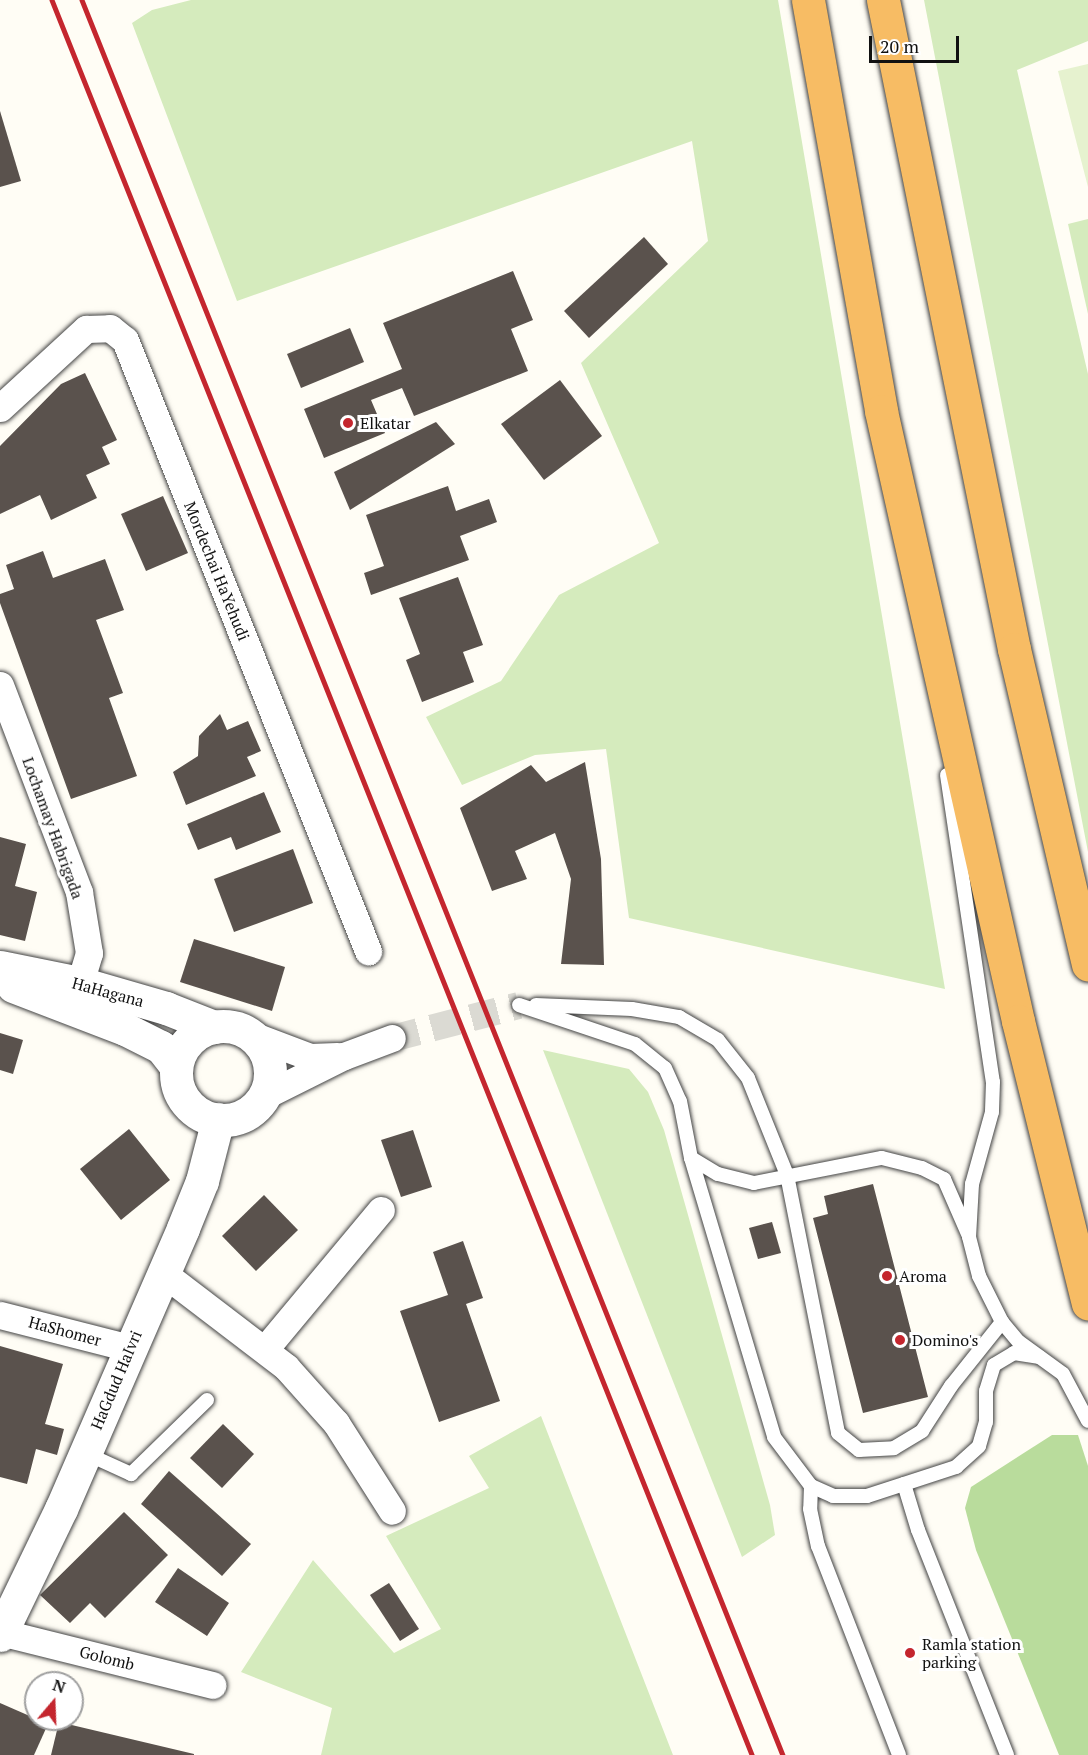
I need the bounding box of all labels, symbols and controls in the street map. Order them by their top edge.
scale bar [872,24,962,62]
text: 20 m [880,34,919,58]
place label: Elkatar [360,413,411,433]
marker: Elkatar [341,416,355,430]
street label: Mordechai HaYehudi [180,499,254,643]
street label: Lochamay Habrigada [18,755,88,901]
street label: HaHagana [70,973,146,1011]
place label: Aroma [899,1266,947,1286]
marker: Aroma [880,1269,894,1283]
street label: HaShomer [27,1312,103,1350]
street label: HaGdud HaIvri [86,1327,146,1433]
place label: Domino's [912,1330,979,1350]
marker: Domino's [893,1333,907,1347]
place label: Ramla station parking [922,1634,1021,1672]
street label: Golomb [77,1642,137,1674]
marker: Ramla station parking [903,1646,917,1660]
north arrow [24,1671,84,1731]
text: N [50,1673,69,1698]

